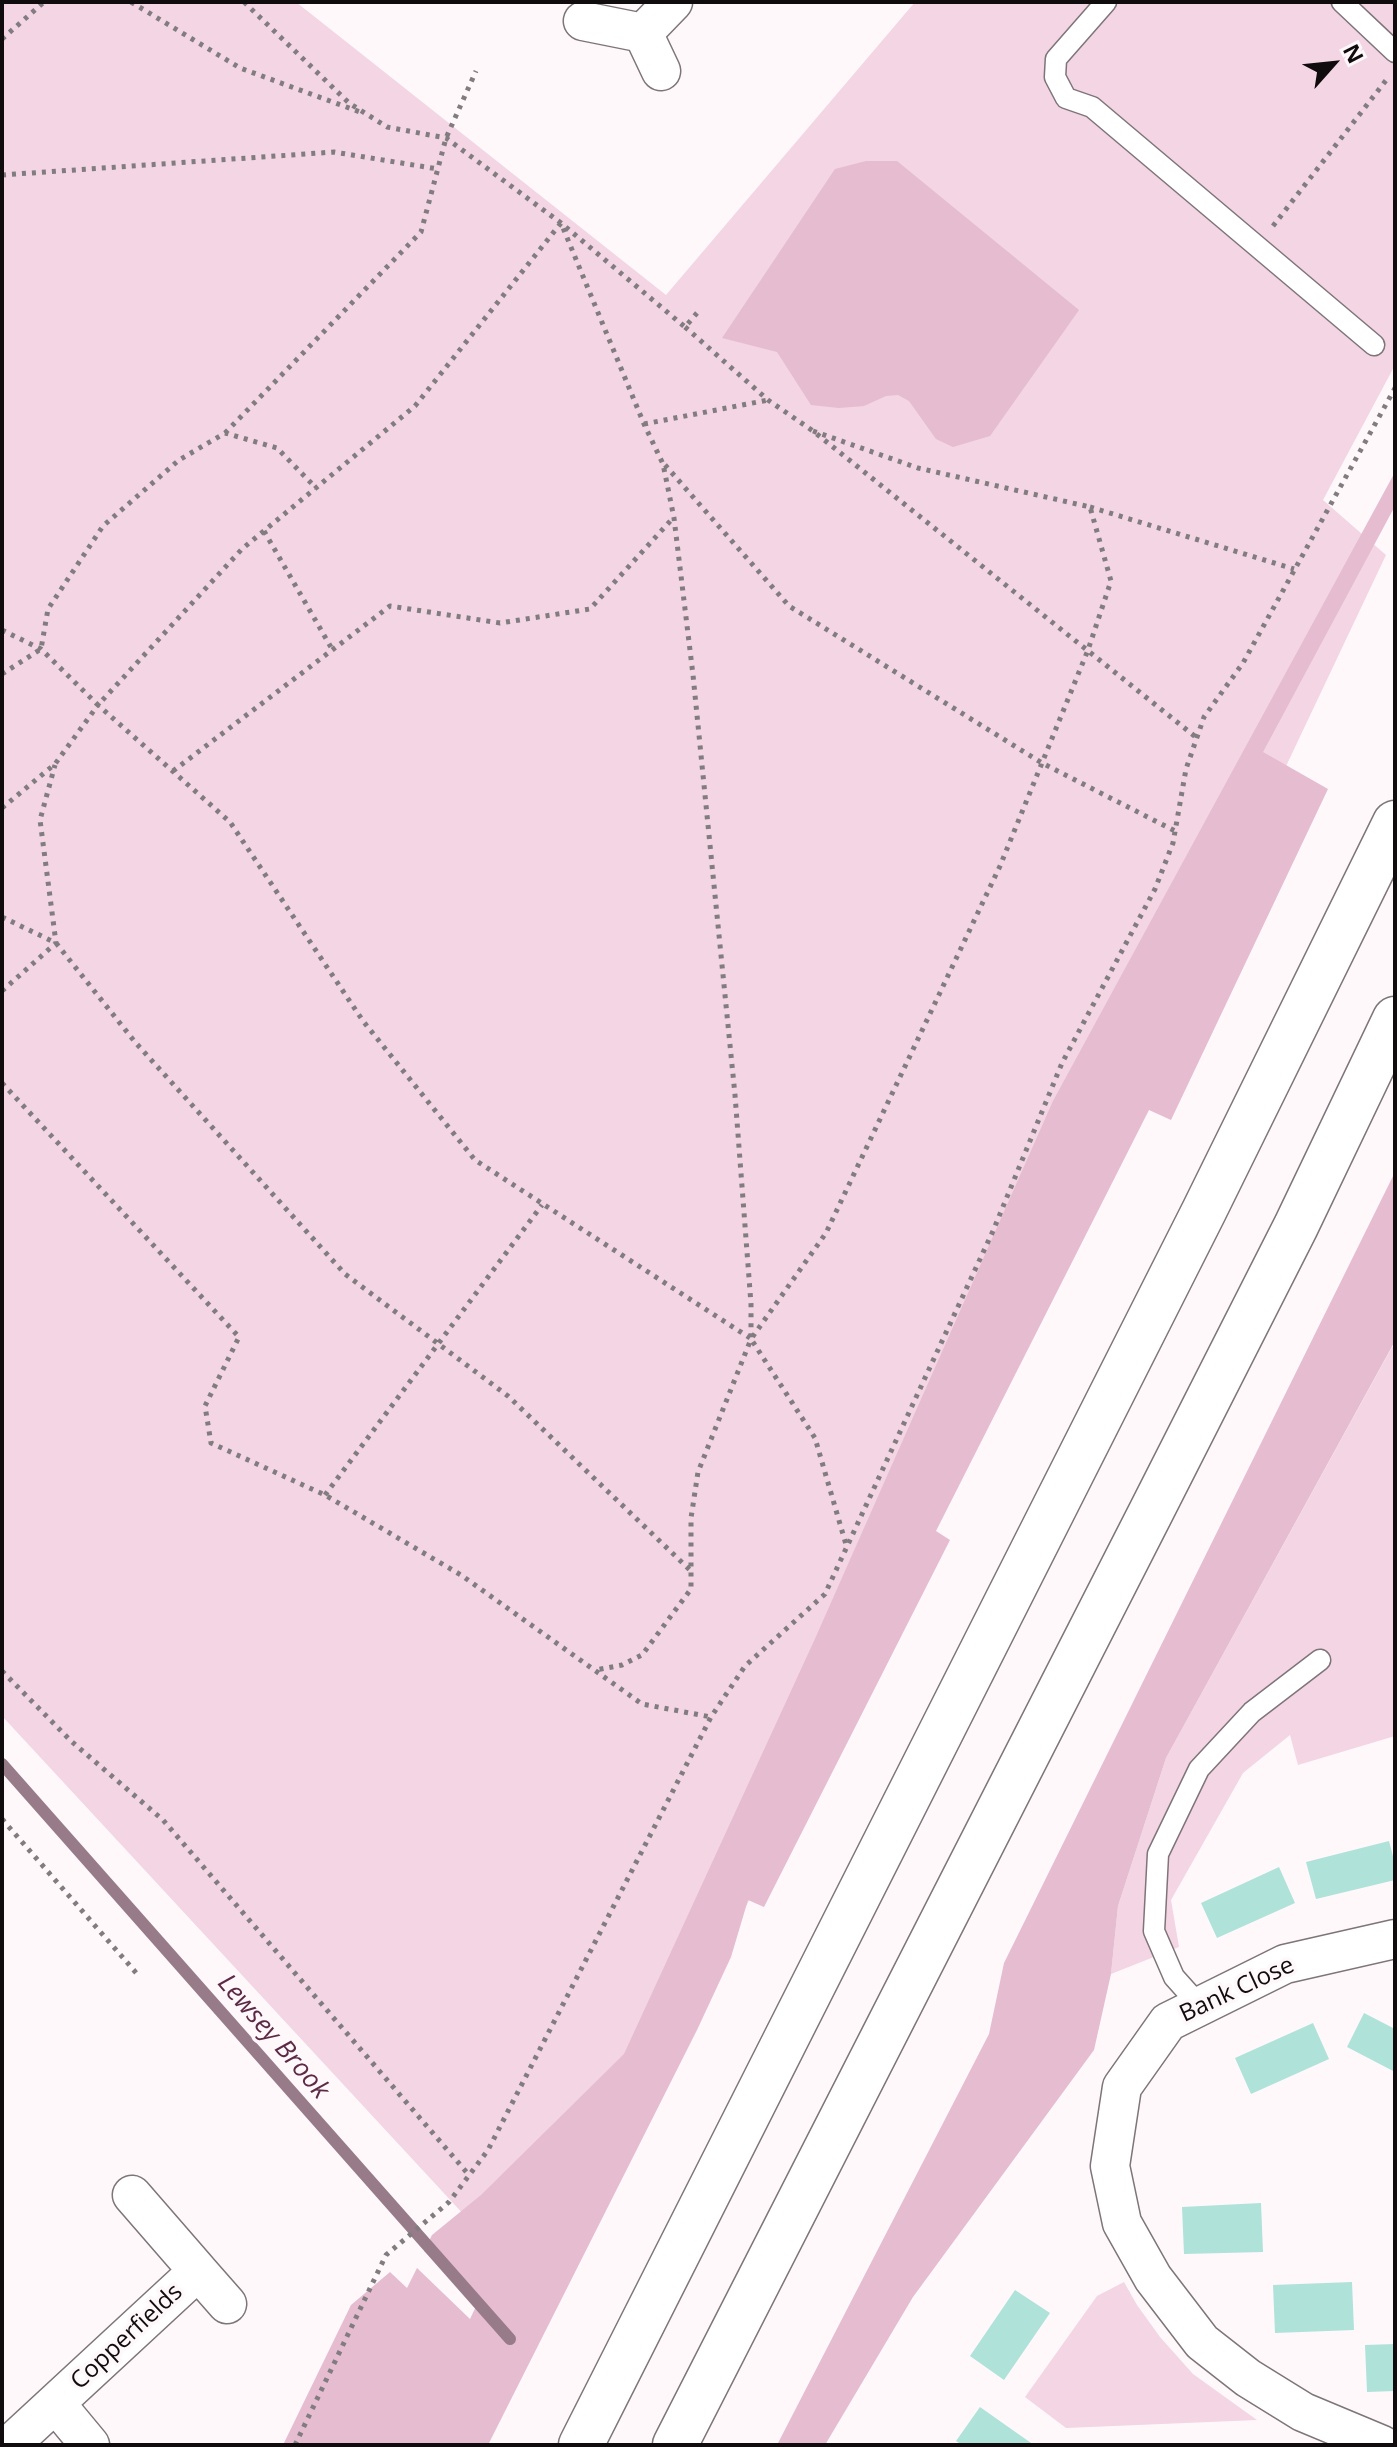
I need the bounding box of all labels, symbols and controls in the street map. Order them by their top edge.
north arrow [1293,24,1373,104]
text: N [1337,38,1372,68]
street label: Bank Close [1175,1951,1299,2029]
water label: Lewsey Brook [210,1968,336,2106]
street label: Copperfields [65,2278,189,2396]

